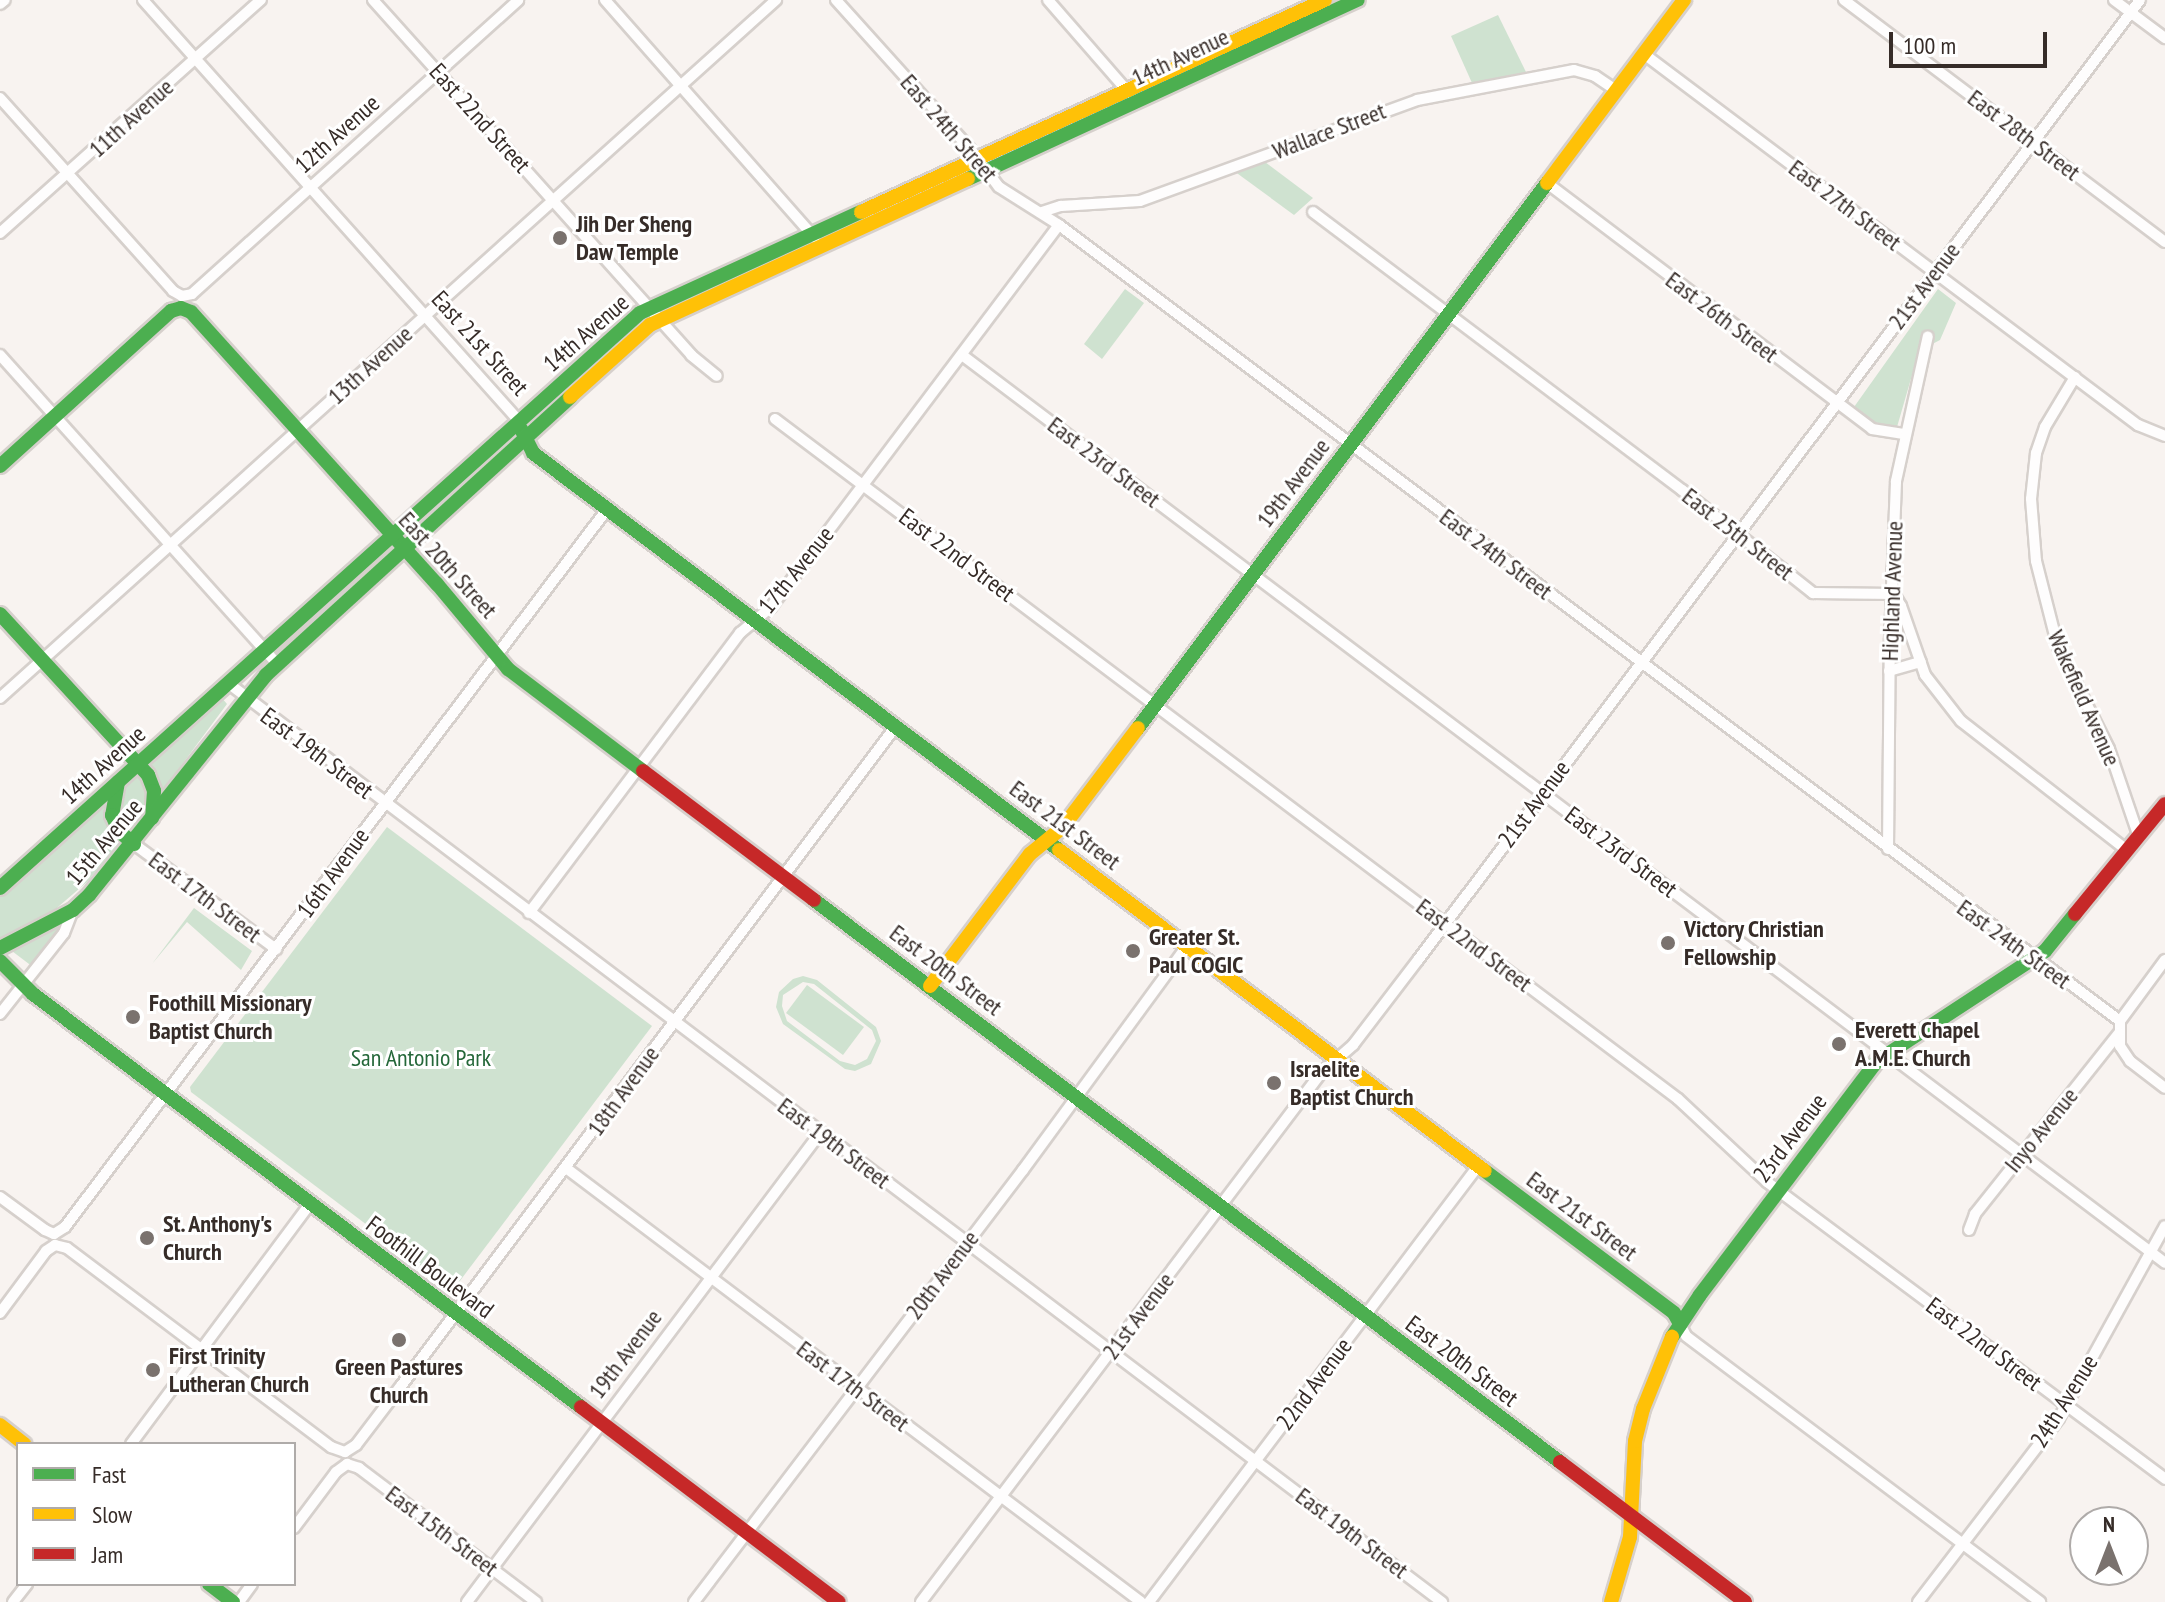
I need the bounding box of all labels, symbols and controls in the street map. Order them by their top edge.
scale bar [1893,16,2051,66]
street label: 14th Avenue [1127,22,1233,92]
text: 100 m [1903,30,1956,61]
street label: East 22nd Street [423,57,537,179]
street label: East 24th Street [894,68,1004,188]
street label: 11th Avenue [83,72,179,164]
street label: East 28th Street [1962,83,2086,187]
street label: 12th Avenue [289,88,385,180]
street label: Wallace Street [1269,96,1389,166]
street label: East 27th Street [1783,153,1907,257]
place label: Jih Der Sheng Daw Temple [576,210,692,266]
marker: Jih Der Sheng Daw Temple [551,229,569,247]
street label: 21st Avenue [1882,237,1966,335]
street label: East 26th Street [1660,265,1784,369]
street label: East 21st Street [426,285,534,401]
street label: 14th Avenue [537,288,635,378]
street label: 13th Avenue [322,319,418,411]
street label: East 23rd Street [1042,410,1166,514]
street label: 19th Avenue [1250,433,1336,533]
street label: East 25th Street [1677,482,1799,586]
street label: East 22nd Street [894,502,1020,608]
street label: East 24th Street [1434,502,1558,606]
street label: East 20th Street [393,506,503,624]
street label: 17th Avenue [752,520,840,620]
street label: Highland Avenue [1875,520,1909,662]
street label: Wakefield Avenue [2041,625,2127,771]
street label: East 19th Street [255,701,379,805]
street label: 14th Avenue [55,719,151,811]
street label: 21st Avenue [1492,755,1576,853]
street label: East 21st Street [1004,774,1126,876]
street label: 15th Avenue [59,793,149,891]
street label: East 23rd Street [1559,800,1683,904]
street label: 16th Avenue [291,822,375,924]
street label: East 17th Street [143,845,267,949]
street label: East 22nd Street [1411,892,1537,998]
street label: East 24th Street [1952,893,2076,995]
place label: Victory Christian Fellowship [1684,915,1825,971]
street label: East 20th Street [884,918,1008,1022]
place label: Greater St. Paul COGIC [1149,923,1244,979]
marker: Victory Christian Fellowship [1659,934,1677,952]
marker: Greater St. Paul COGIC [1124,942,1142,960]
place label: Foothill Missionary Baptist Church [149,989,312,1045]
marker: Foothill Missionary Baptist Church [124,1008,142,1026]
place label: Everett Chapel A.M.E. Church [1855,1016,1980,1072]
marker: Everett Chapel A.M.E. Church [1830,1035,1848,1053]
street label: 18th Avenue [581,1040,665,1142]
park label: San Antonio Park [350,1044,492,1072]
place label: Israelite Baptist Church [1290,1055,1414,1111]
marker: Israelite Baptist Church [1265,1074,1283,1092]
street label: Inyo Avenue [1998,1082,2084,1178]
street label: 23rd Avenue [1747,1088,1833,1188]
street label: East 19th Street [772,1091,896,1195]
street label: East 21st Street [1521,1165,1643,1267]
place label: St. Anthony's Church [163,1210,274,1266]
street label: Foothill Boulevard [360,1210,500,1324]
street label: 20th Avenue [899,1225,985,1325]
marker: St. Anthony's Church [138,1229,156,1247]
street label: 21st Avenue [1096,1267,1180,1365]
street label: East 22nd Street [1921,1291,2047,1397]
street label: 19th Avenue [582,1304,668,1404]
street label: East 20th Street [1400,1309,1524,1413]
marker: Green Pastures Church [390,1331,408,1349]
street label: 22nd Avenue [1270,1332,1358,1436]
street label: East 17th Street [791,1334,915,1438]
place label: First Trinity Lutheran Church [169,1342,309,1398]
street label: 24th Avenue [2024,1349,2104,1453]
place label: Green Pastures Church [335,1353,463,1409]
marker: First Trinity Lutheran Church [144,1361,162,1379]
legend [16,1442,296,1586]
text: Fast [92,1459,126,1490]
street label: East 15th Street [380,1479,504,1583]
street label: East 19th Street [1290,1481,1414,1585]
text: Slow [92,1499,132,1530]
north arrow [2069,1506,2149,1586]
text: N [2103,1510,2115,1538]
text: Jam [92,1539,123,1570]

